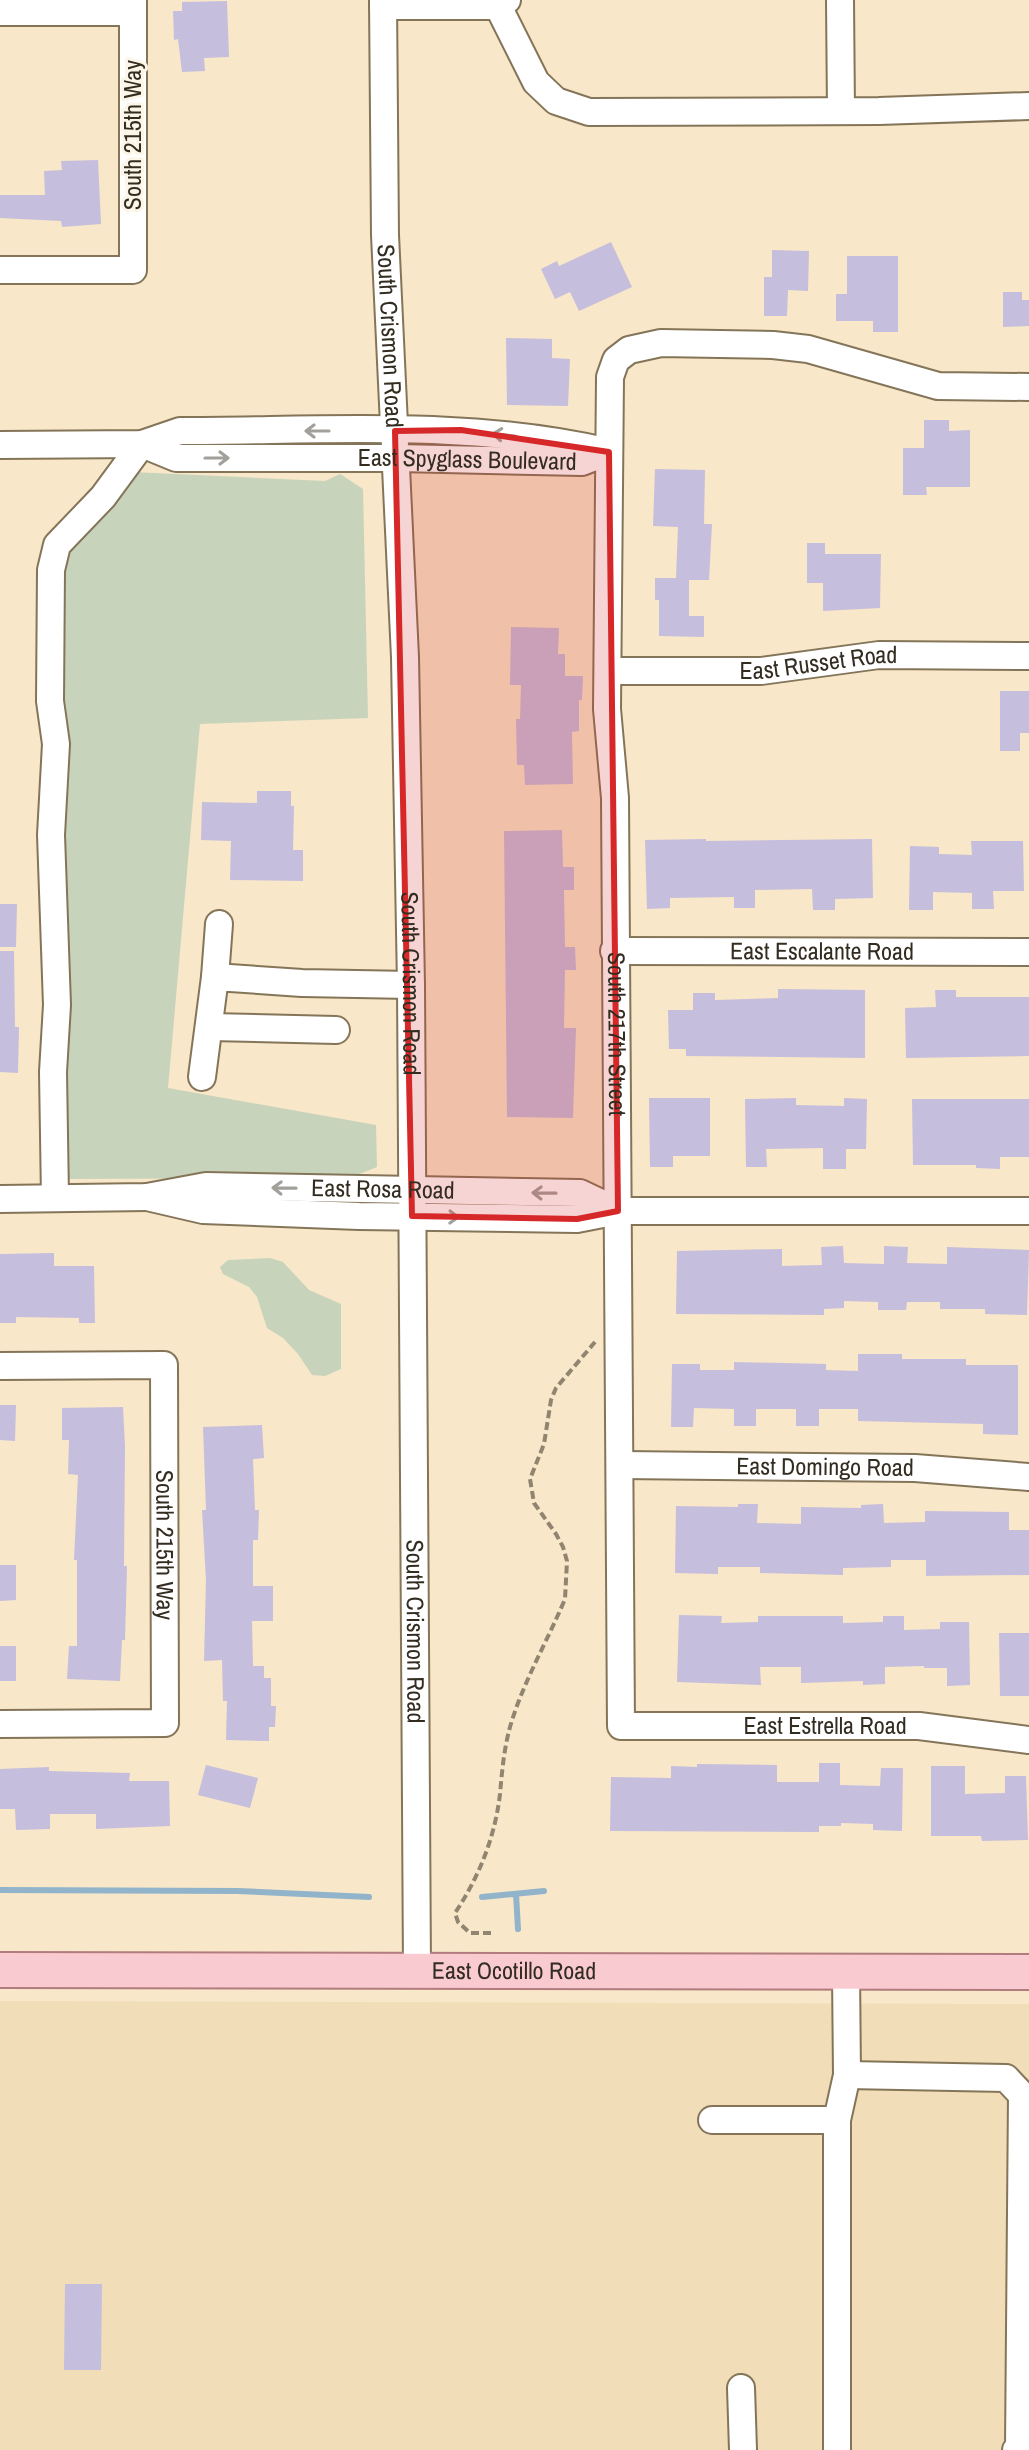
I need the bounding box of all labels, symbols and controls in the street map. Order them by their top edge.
street label: South 215th Way [116,60,148,210]
street label: South Crismon Road [370,243,411,428]
one-way arrow [304,423,331,439]
one-way arrow [491,427,518,442]
street label: East Spyglass Boulevard [358,441,577,477]
one-way arrow [203,450,230,466]
street label: East Russet Road [740,638,897,686]
street label: South Crismon Road [394,891,429,1076]
street label: East Escalante Road [730,934,914,967]
street label: South 217th Street [601,952,634,1117]
street label: East Rosa Road [311,1171,455,1206]
one-way arrow [271,1180,298,1195]
one-way arrow [531,1185,558,1200]
one-way arrow [433,1209,460,1225]
street label: East Domingo Road [736,1449,914,1483]
street label: South 215th Way [149,1470,182,1620]
street label: South Crismon Road [399,1539,433,1724]
street label: East Estrella Road [743,1709,907,1741]
street label: East Ocotillo Road [432,1954,596,1986]

